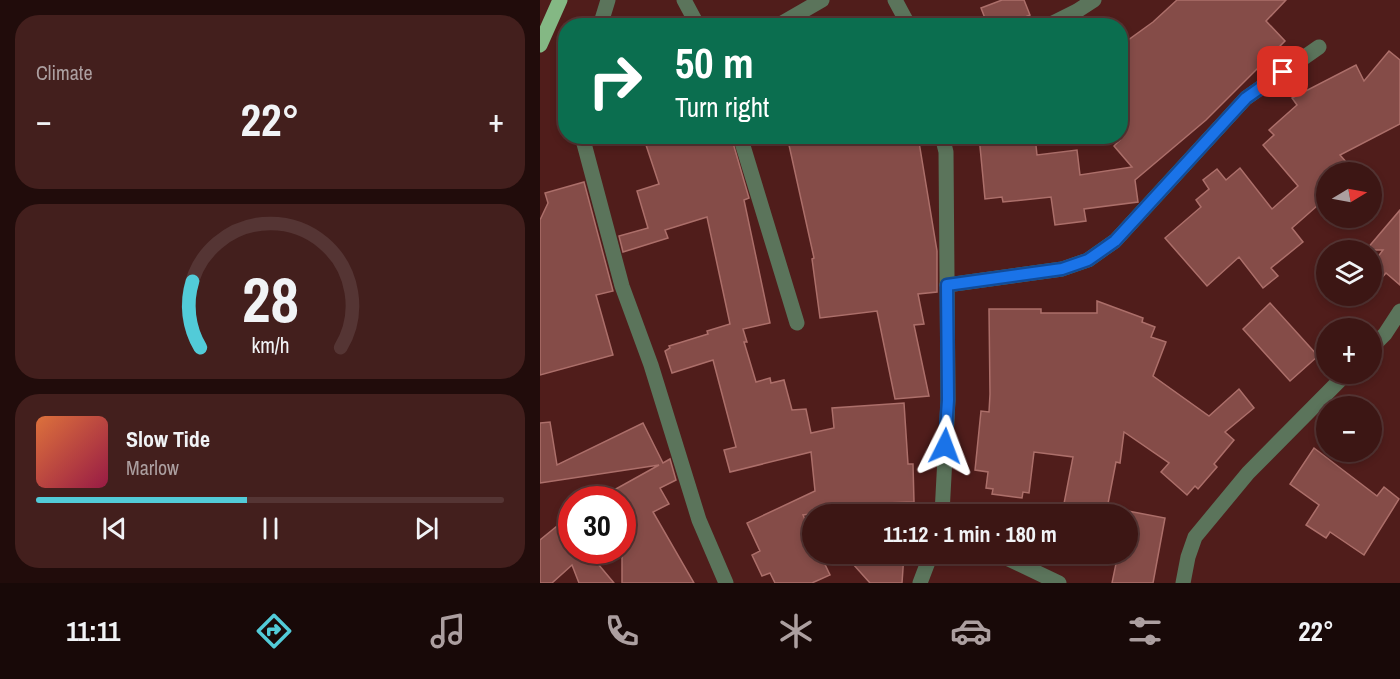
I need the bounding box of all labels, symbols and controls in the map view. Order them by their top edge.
text: 50 m [675,35,754,91]
icon: right [576,42,654,120]
pin [1257,46,1308,97]
icon: arrive [1266,55,1299,88]
text: Climate [36,59,93,86]
text: 22° [240,89,300,150]
text: Turn right [675,89,769,125]
text: − [36,98,52,142]
text: + [488,98,504,142]
north arrow [1316,162,1382,228]
map controls [1316,162,1382,462]
button: layers [1316,240,1382,306]
text: 28 [242,258,298,342]
button: + [1316,318,1382,384]
text: km/h [251,332,289,361]
button: − [1316,396,1382,462]
position arrow [913,414,977,478]
text: Slow Tide [126,424,210,454]
text: Marlow [126,454,179,481]
speed limit sign: 30 [558,486,636,564]
icon: previous [98,512,131,545]
icon: pause [254,512,287,545]
icon: next [410,512,443,545]
text: 11:12 · 1 min · 180 m [883,519,1057,549]
icon: directions [253,610,295,652]
icon: music [427,610,469,652]
icon: phone [601,610,643,652]
icon: climate [775,610,817,652]
icon: car [950,610,992,652]
icon: filters [1124,610,1166,652]
text: 11:11 [66,613,120,649]
text: 22° [1298,613,1334,649]

